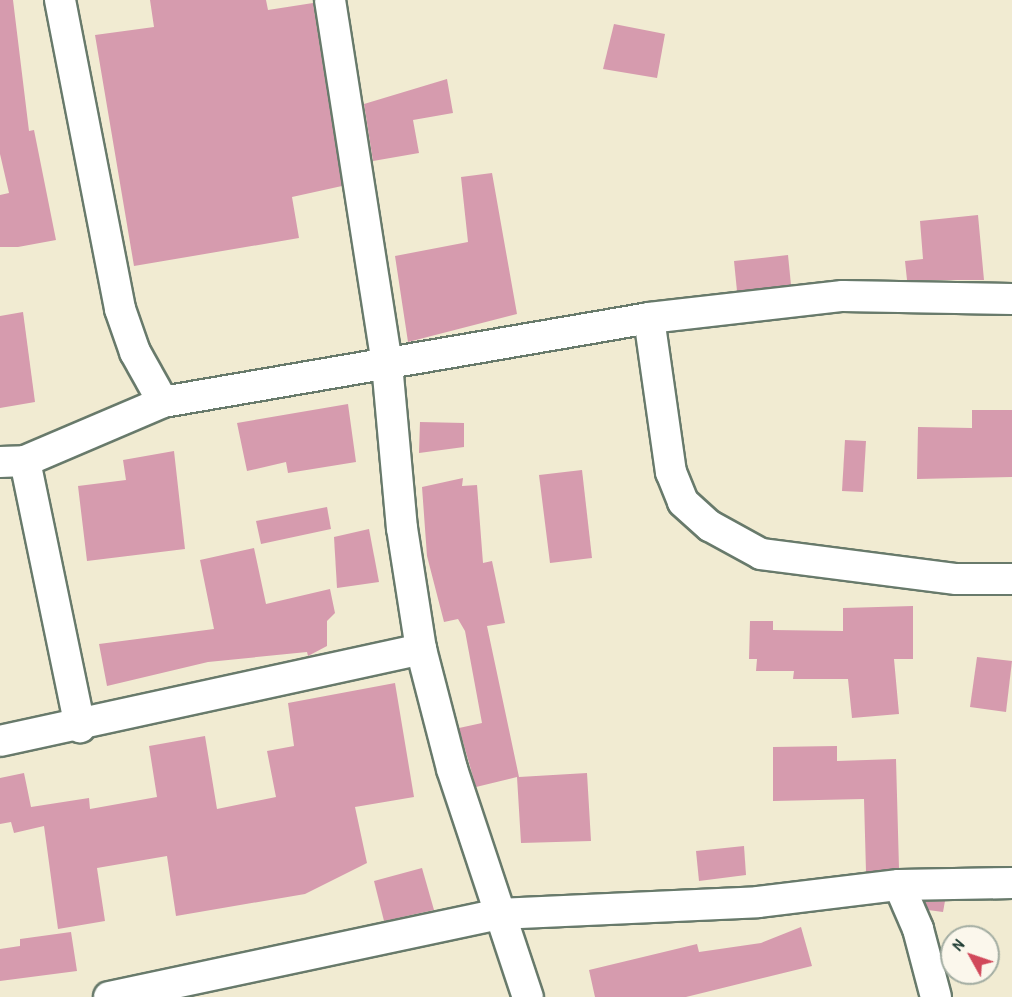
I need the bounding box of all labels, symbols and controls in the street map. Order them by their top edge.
north arrow [940,925,1000,985]
text: N [947,934,969,955]

